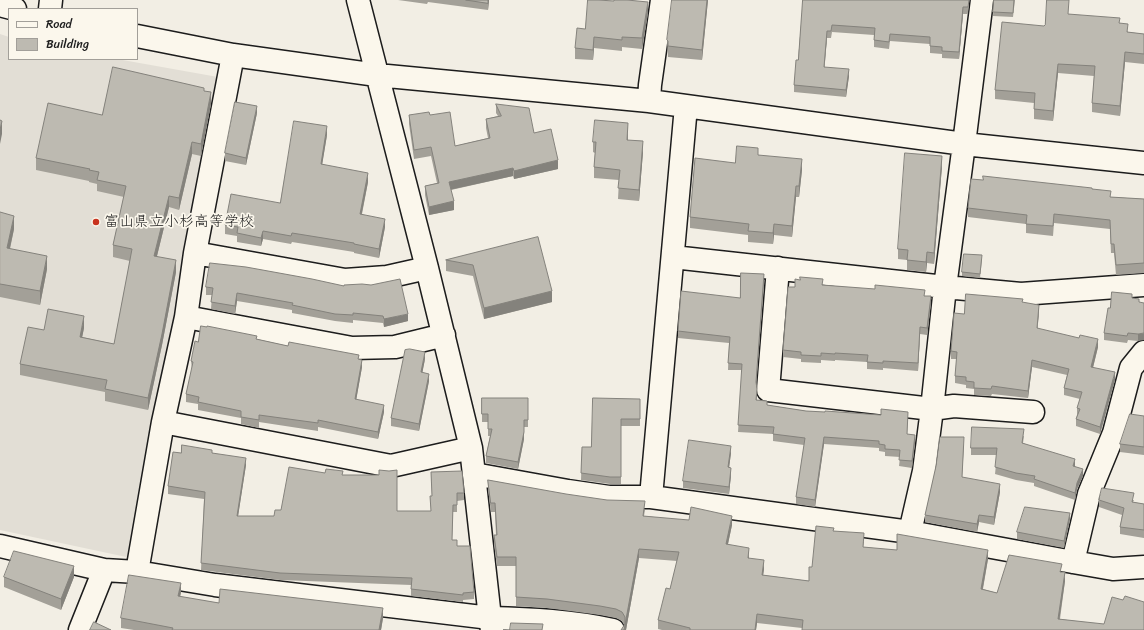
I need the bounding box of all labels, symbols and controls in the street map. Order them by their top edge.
legend [8,8,138,60]
text: Road [46,13,72,35]
text: Building [46,33,89,55]
place label: 富山県立小杉高等学校 [104,213,254,231]
marker: 富山県立小杉高等学校 [91,217,101,227]

